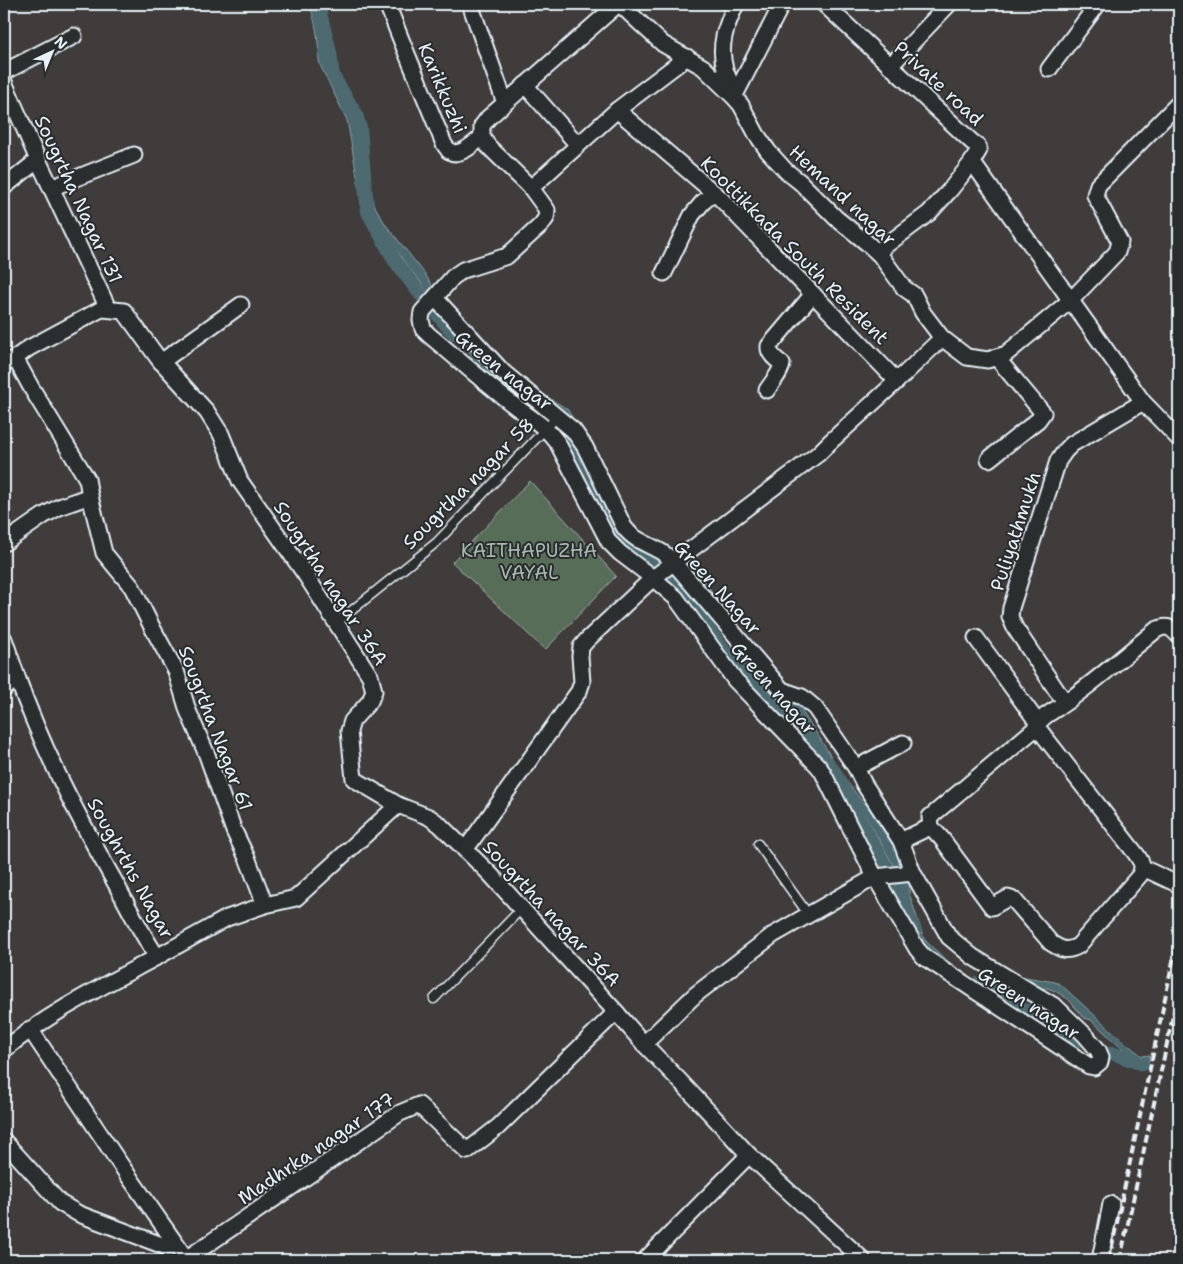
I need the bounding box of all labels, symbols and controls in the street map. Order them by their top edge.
north arrow [28,28,78,78]
text: N [51,32,71,53]
street label: Private road [889,35,989,131]
street label: Karikkuzhi [412,39,473,137]
street label: Sougrtha Nagar 131 [29,111,128,287]
street label: Hemand nagar [784,139,902,251]
street label: Koottikkada South Resident [695,151,894,350]
street label: Green nagar [450,325,557,416]
street label: Sougrtha nagar 58 [397,412,540,555]
street label: Puliyathmukh [984,468,1047,594]
street label: Sougrtha nagar 36A [268,496,393,671]
street label: Green Nagar [668,535,767,640]
park label: KAITHAPUZHA VAYAL [461,538,597,585]
street label: Green nagar [725,637,822,740]
street label: Sougrtha Nagar 61 [173,642,258,814]
street label: Soughrths Nagar [81,793,180,943]
street label: Sougrtha nagar 36A [477,835,626,992]
street label: Green nagar [973,961,1085,1046]
street label: Madhrka nagar 177 [233,1086,400,1210]

